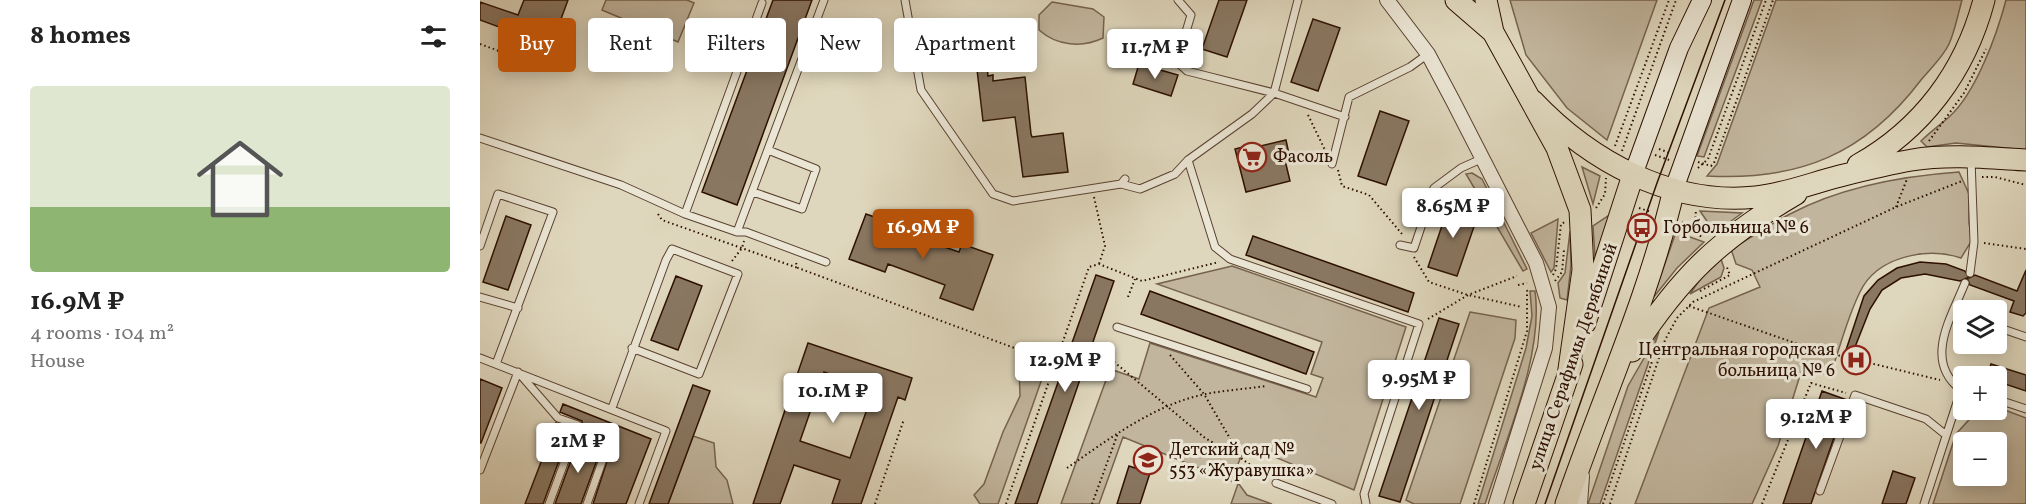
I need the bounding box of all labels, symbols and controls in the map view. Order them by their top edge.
text: 8 homes [30,18,131,54]
chip: Buy [498,18,576,72]
chip: Rent [588,18,673,72]
chip: Filters [685,18,786,72]
chip: New [798,18,882,72]
chip: Apartment [894,18,1037,72]
icon: filters [417,20,450,53]
pin: 11.7M ₽ [1100,29,1210,80]
text: 11.7M ₽ [1121,34,1189,62]
icon: home [186,125,294,233]
supermarket icon: Фасоль [1236,141,1268,173]
place label: Фасоль [1273,145,1333,170]
pin: 8.65M ₽ [1398,188,1508,239]
text: 8.65M ₽ [1416,193,1490,221]
pin: 16.9M ₽ [868,209,978,260]
bus stop icon: Горбольница № 6 [1626,212,1658,244]
text: 16.9M ₽ [887,214,959,242]
place label: Горбольница № 6 [1663,216,1809,241]
street label: улица Серафимы Дерябиной [1523,240,1625,474]
text: 16.9M ₽ [30,284,125,320]
map controls [1953,300,2007,486]
button: layers [1953,300,2007,354]
text: 4 rooms · 104 m² [30,320,174,348]
place label: Центральная городская больница № 6 [1638,338,1835,384]
pin: 12.9M ₽ [1010,342,1120,393]
hospital icon: Центральная городская больница № 6 [1840,344,1872,376]
text: 12.9M ₽ [1029,347,1101,375]
text: House [30,348,85,376]
pin: 9.95M ₽ [1364,360,1474,411]
text: 9.95M ₽ [1382,365,1456,393]
button: + [1953,366,2007,420]
pin: 10.1M ₽ [778,373,888,424]
text: 10.1M ₽ [797,378,869,406]
pin: 9.12M ₽ [1761,399,1871,450]
text: 9.12M ₽ [1780,404,1852,432]
pin: 21M ₽ [536,423,620,474]
text: 21M ₽ [550,428,606,456]
button: − [1953,432,2007,486]
place label: Детский сад № 553 «Журавушка» [1169,438,1314,484]
school or university icon: Детский сад № 553 «Журавушка» [1132,444,1164,476]

